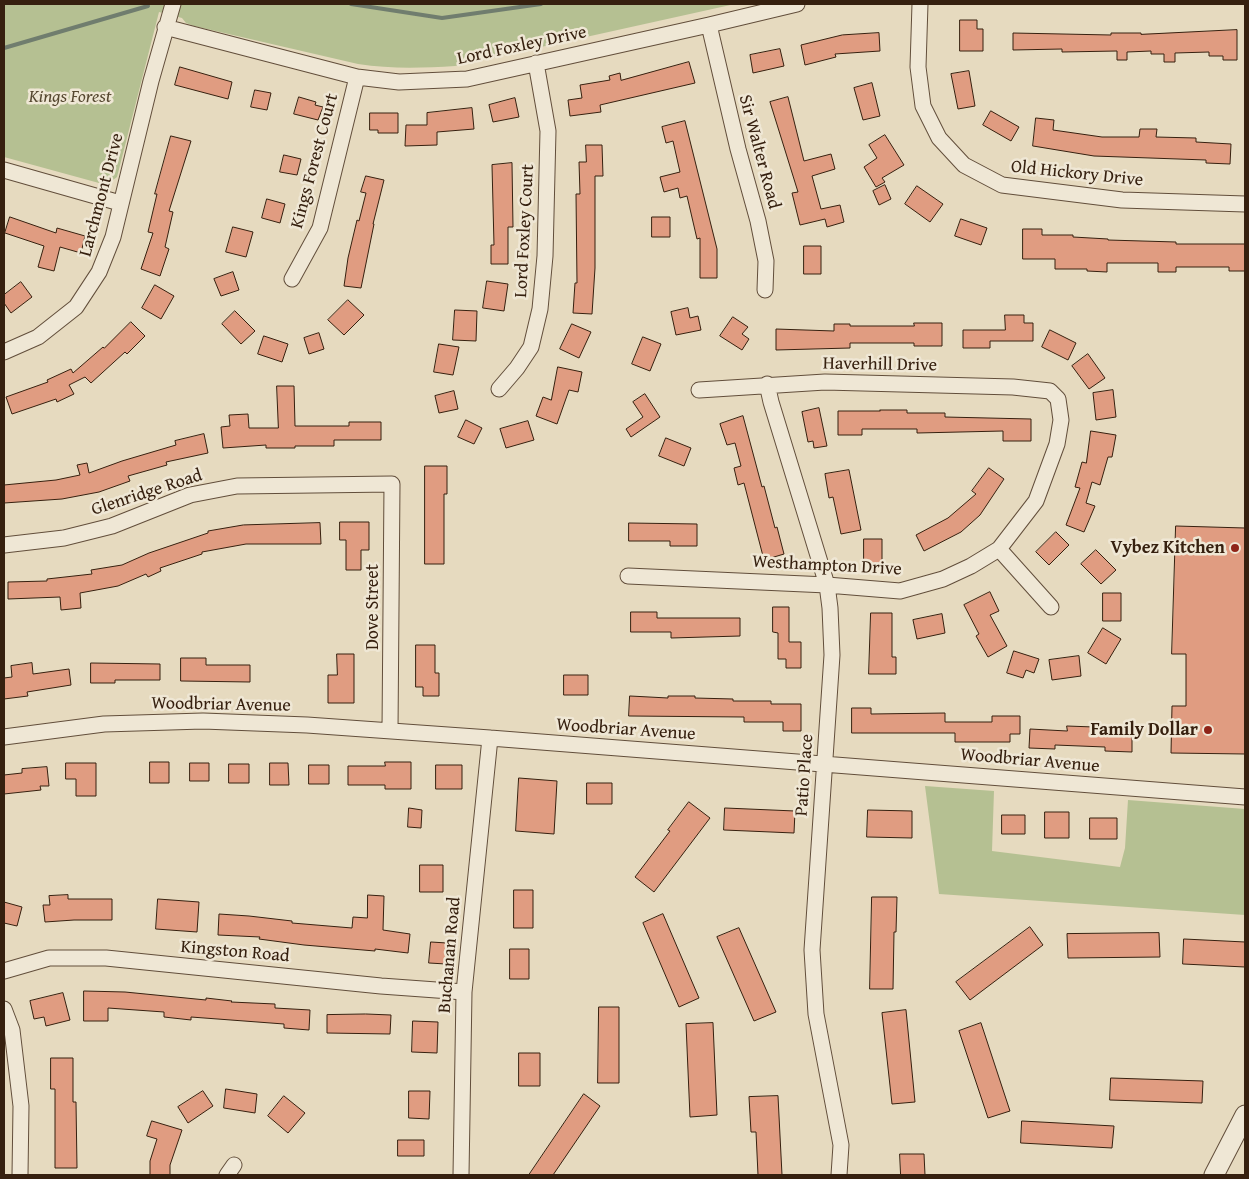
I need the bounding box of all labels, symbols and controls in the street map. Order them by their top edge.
street label: Lord Foxley Drive [455,22,589,70]
park label: Kings Forest [29,86,111,108]
street label: Kings Forest Court [287,91,343,231]
street label: Sir Walter Road [733,93,785,211]
street label: Larchmont Drive [75,131,129,259]
street label: Old Hickory Drive [1010,156,1144,192]
street label: Lord Foxley Court [511,164,539,298]
street label: Haverhill Drive [823,353,937,377]
street label: Glenridge Road [89,465,205,521]
place label: Vybez Kitchen [1111,537,1225,559]
marker: Vybez Kitchen [1229,542,1241,554]
street label: Westhampton Drive [752,551,902,581]
street label: Dove Street [362,564,384,650]
street label: Woodbriar Avenue [151,693,291,717]
street label: Woodbriar Avenue [556,714,696,746]
place label: Family Dollar [1090,719,1198,741]
marker: Family Dollar [1202,724,1214,736]
street label: Patio Place [791,733,819,817]
street label: Woodbriar Avenue [960,744,1100,778]
street label: Buchanan Road [434,896,466,1014]
street label: Kingston Road [180,936,290,968]

